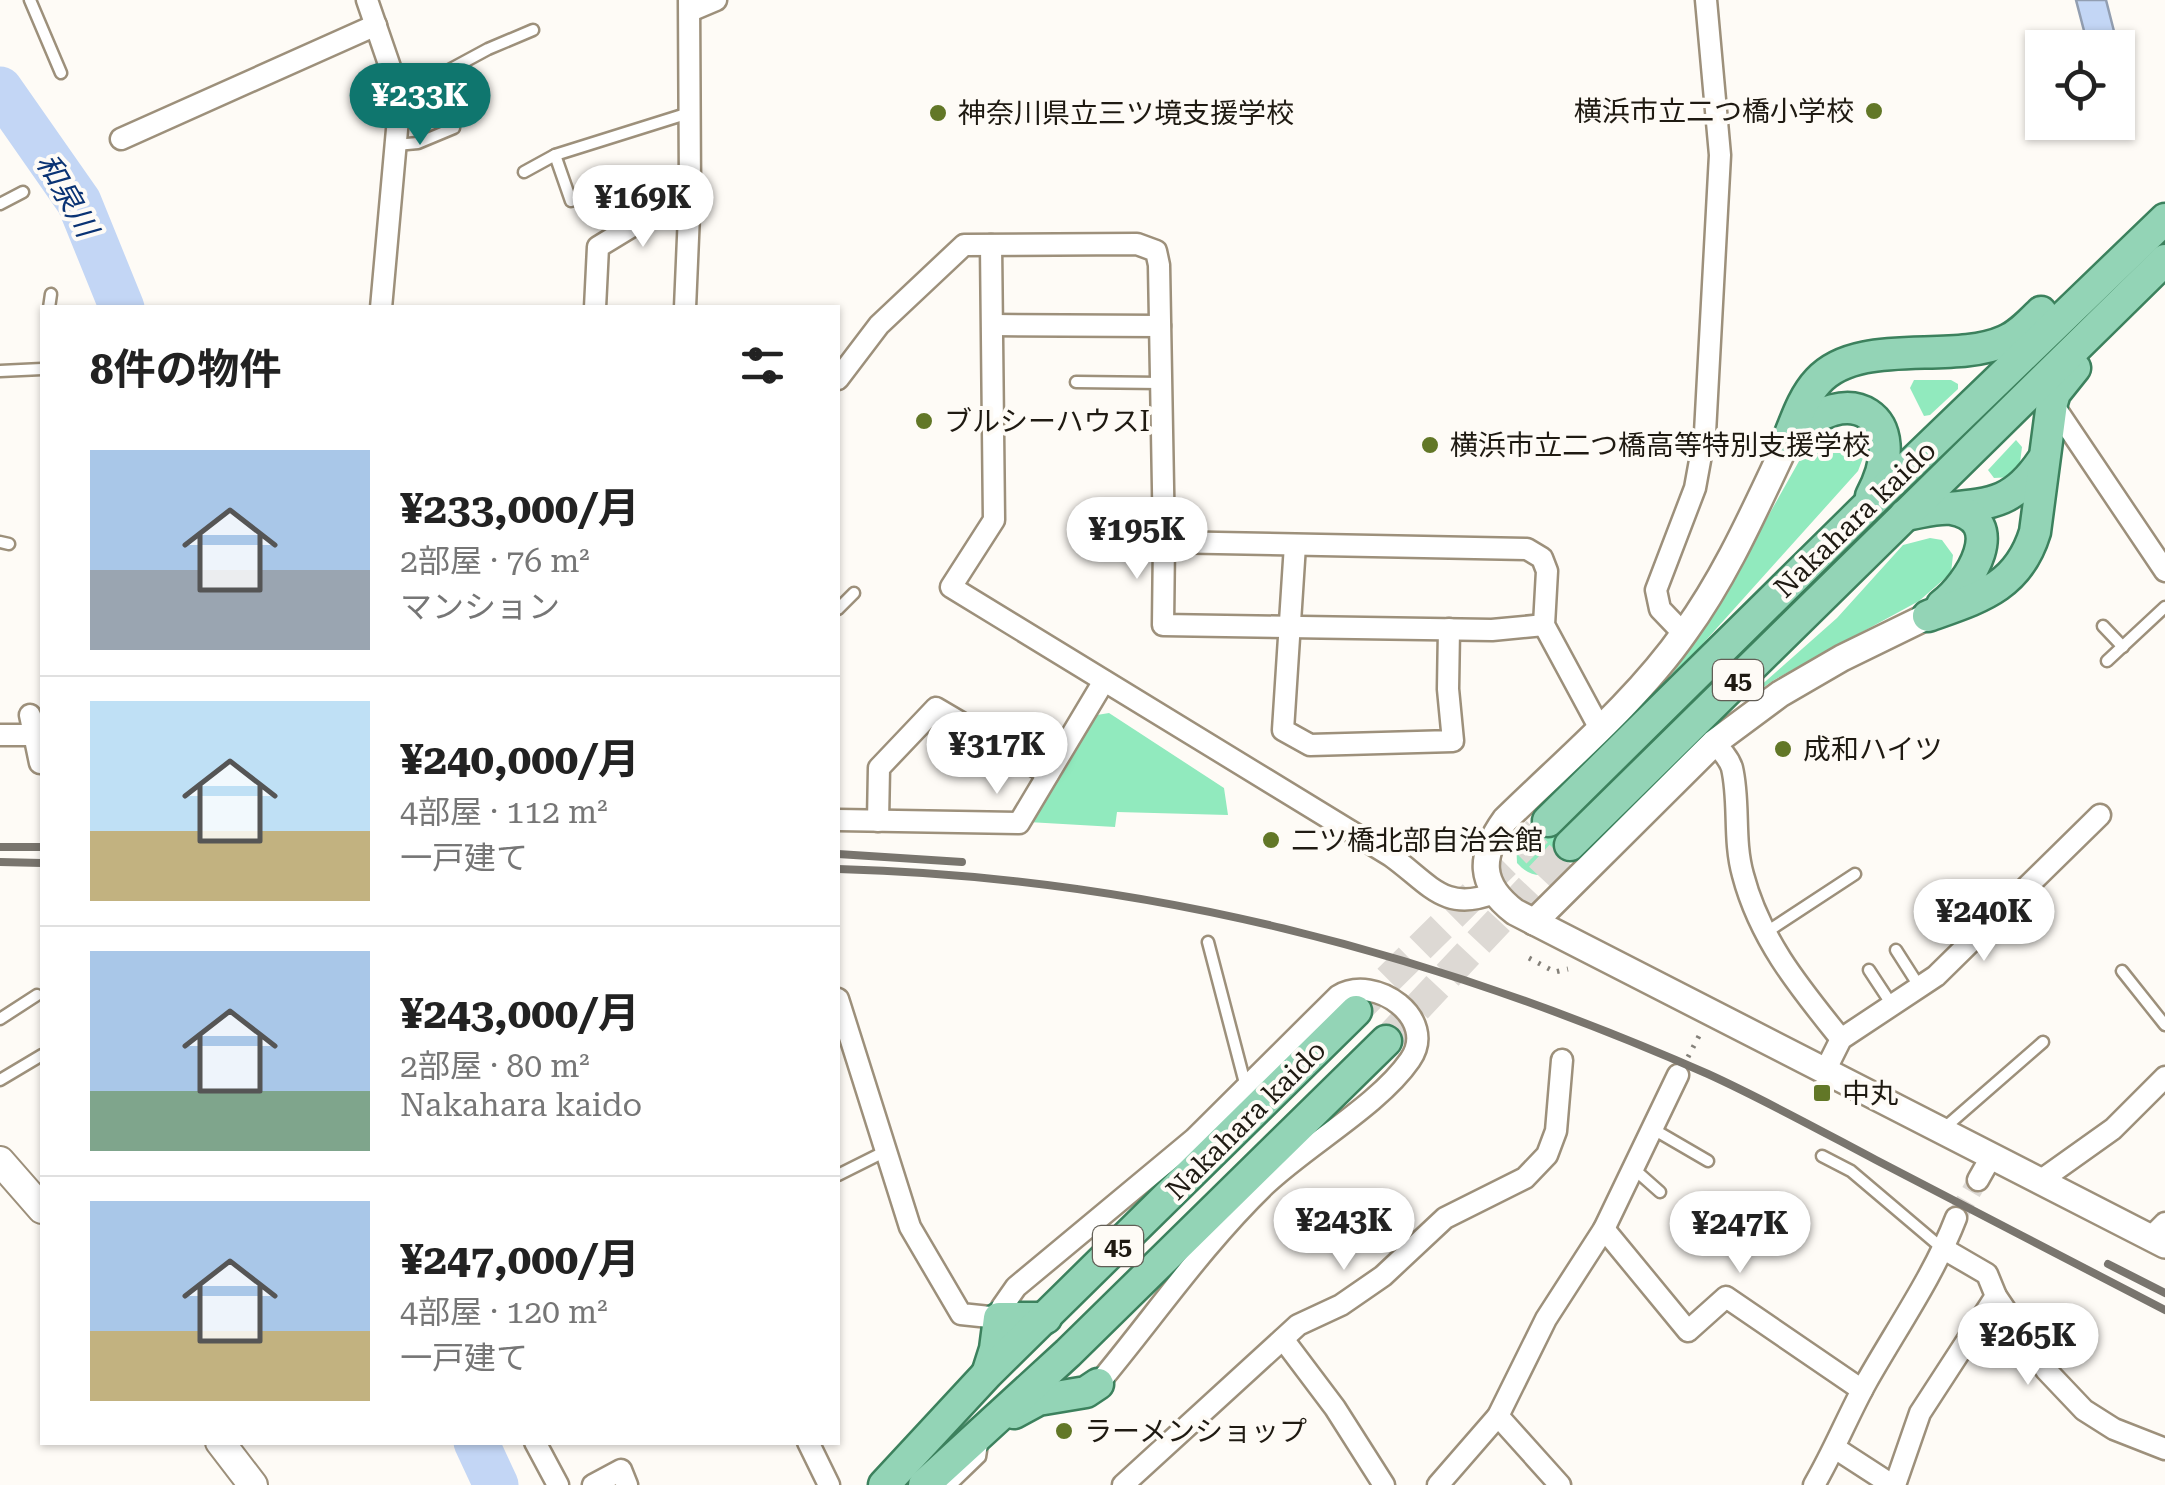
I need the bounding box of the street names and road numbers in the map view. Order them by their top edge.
street label: Nakahara kaido [1767,434,1943,604]
road number: 45 [1713,660,1763,700]
street label: Nakahara kaido [1159,1033,1333,1207]
road number: 45 [1093,1226,1143,1266]

